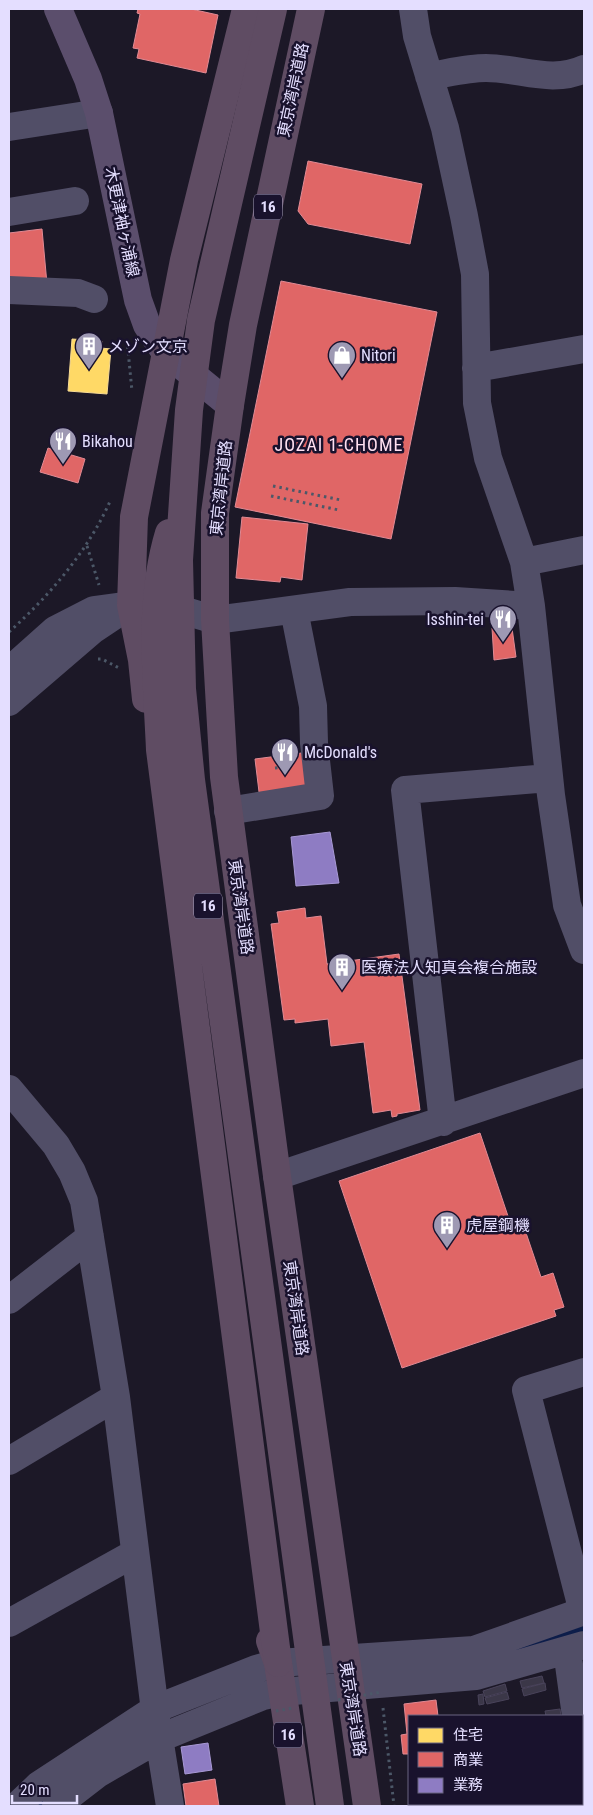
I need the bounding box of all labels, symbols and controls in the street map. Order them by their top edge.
street label: 東京湾岸道路 [274,41,312,139]
street label: 木更津袖ヶ浦線 [101,165,143,279]
road number: 16 [254,194,282,220]
building icon: メゾン文京 [74,331,104,370]
place label: メゾン文京 [108,337,188,356]
shop icon: Nitori [327,340,357,379]
place label: Nitori [361,346,396,365]
restaurant icon: Bikahou [48,426,78,465]
place label: Bikahou [82,432,133,451]
district label: JOZAI 1-CHOME [275,434,403,455]
street label: 東京湾岸道路 [207,439,235,537]
restaurant icon: Isshin-tei [488,604,518,643]
place label: Isshin-tei [426,610,484,629]
restaurant icon: McDonald's [270,737,300,776]
place label: McDonald's [304,743,377,762]
street label: 東京湾岸道路 [225,858,257,956]
road number: 16 [194,894,222,918]
building icon: 医療法人知真会複合施設 [327,952,357,991]
place label: 医療法人知真会複合施設 [361,958,537,977]
building icon: 虎屋鋼機 [432,1210,462,1249]
place label: 虎屋鋼機 [466,1216,530,1235]
street label: 東京湾岸道路 [280,1259,312,1357]
street label: 東京湾岸道路 [336,1660,370,1758]
legend [408,1715,583,1805]
road number: 16 [274,1722,302,1748]
text: 住宅 [453,1726,483,1744]
text: 商業 [453,1751,483,1769]
scale bar [12,1772,78,1804]
text: 業務 [453,1776,483,1794]
text: 20 m [20,1781,50,1799]

